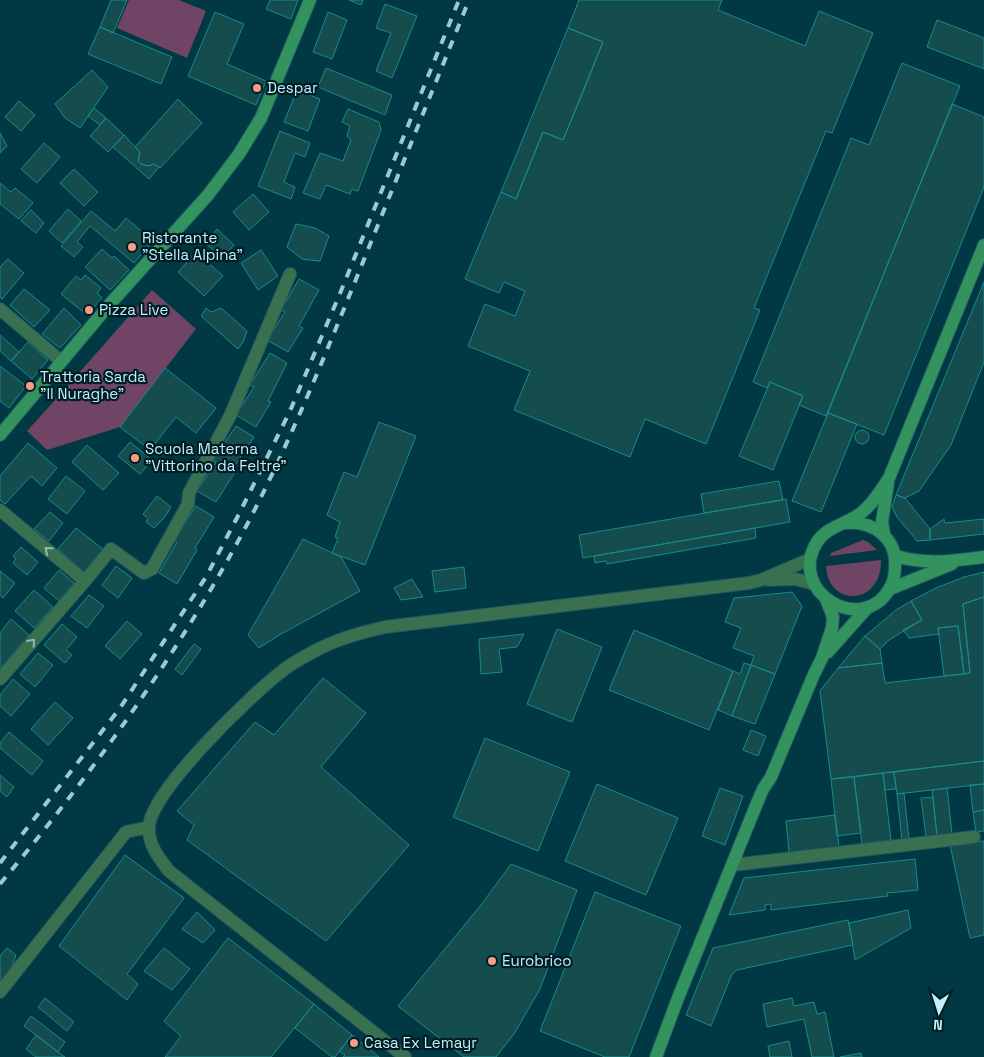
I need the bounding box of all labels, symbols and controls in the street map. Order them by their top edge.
place label: Despar [267,78,318,97]
marker: Despar [251,82,263,94]
place label: Ristorante "Stella Alpina" [142,228,243,264]
marker: Ristorante "Stella Alpina" [126,241,138,253]
place label: Pizza Live [99,300,168,319]
marker: Pizza Live [83,304,95,316]
place label: Trattoria Sarda "Il Nuraghe" [40,367,146,403]
marker: Trattoria Sarda "Il Nuraghe" [24,380,36,392]
place label: Scuola Materna "Vittorino da Feltre" [145,439,287,475]
marker: Scuola Materna "Vittorino da Feltre" [129,452,141,464]
one-way arrow [45,547,54,555]
one-way arrow [26,639,35,648]
place label: Eurobrico [502,951,572,970]
marker: Eurobrico [486,955,498,967]
north arrow [914,987,964,1037]
text: N [933,1016,943,1034]
place label: Casa Ex Lemayr [364,1033,477,1052]
marker: Casa Ex Lemayr [348,1037,360,1049]

